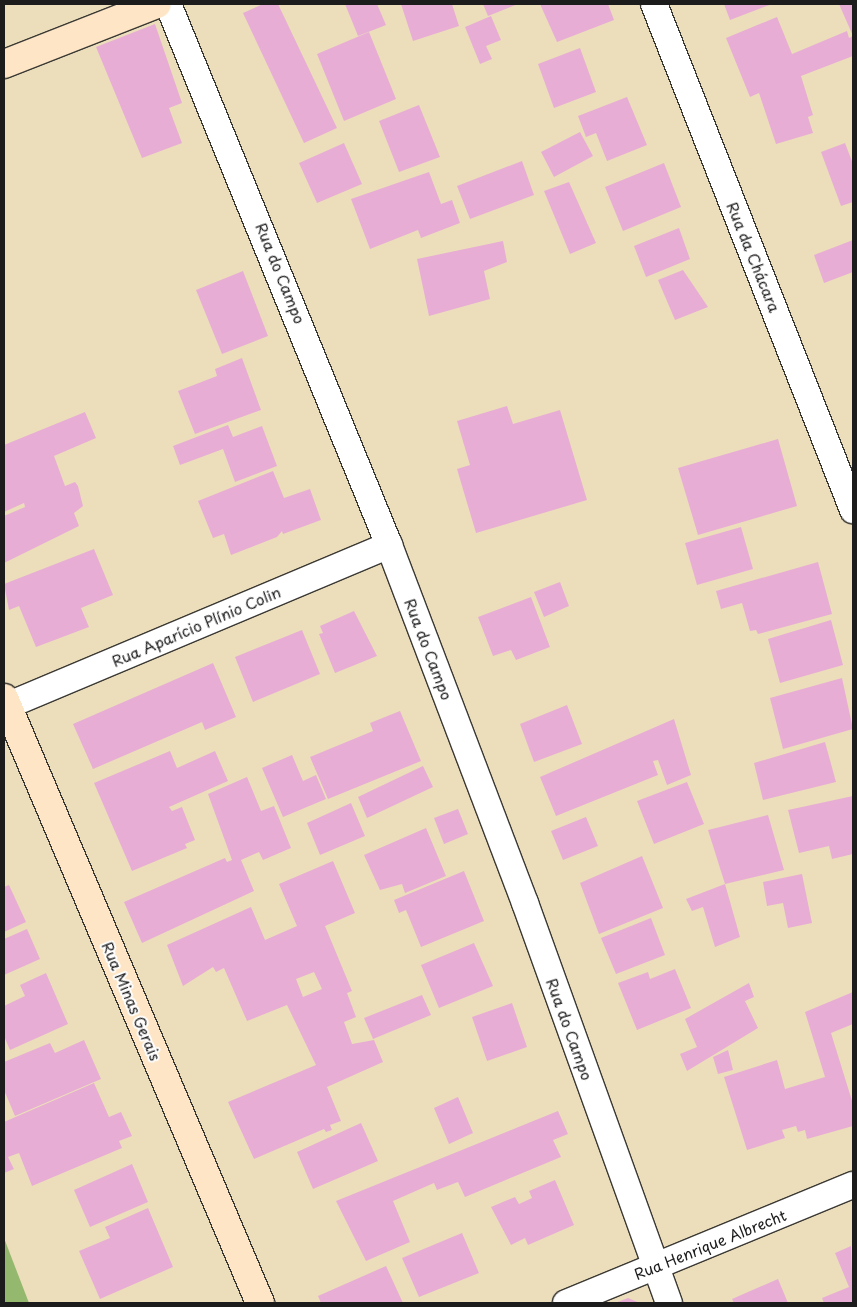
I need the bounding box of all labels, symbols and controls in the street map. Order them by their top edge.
street label: Rua da Chácara [723,199,785,315]
street label: Rua do Campo [253,220,309,326]
street label: Rua Aparício Plínio Colin [109,582,283,670]
street label: Rua do Campo [402,596,456,702]
street label: Rua Minas Gerais [99,939,165,1063]
street label: Rua do Campo [543,976,597,1082]
street label: Rua Henrique Albrecht [630,1205,790,1283]

